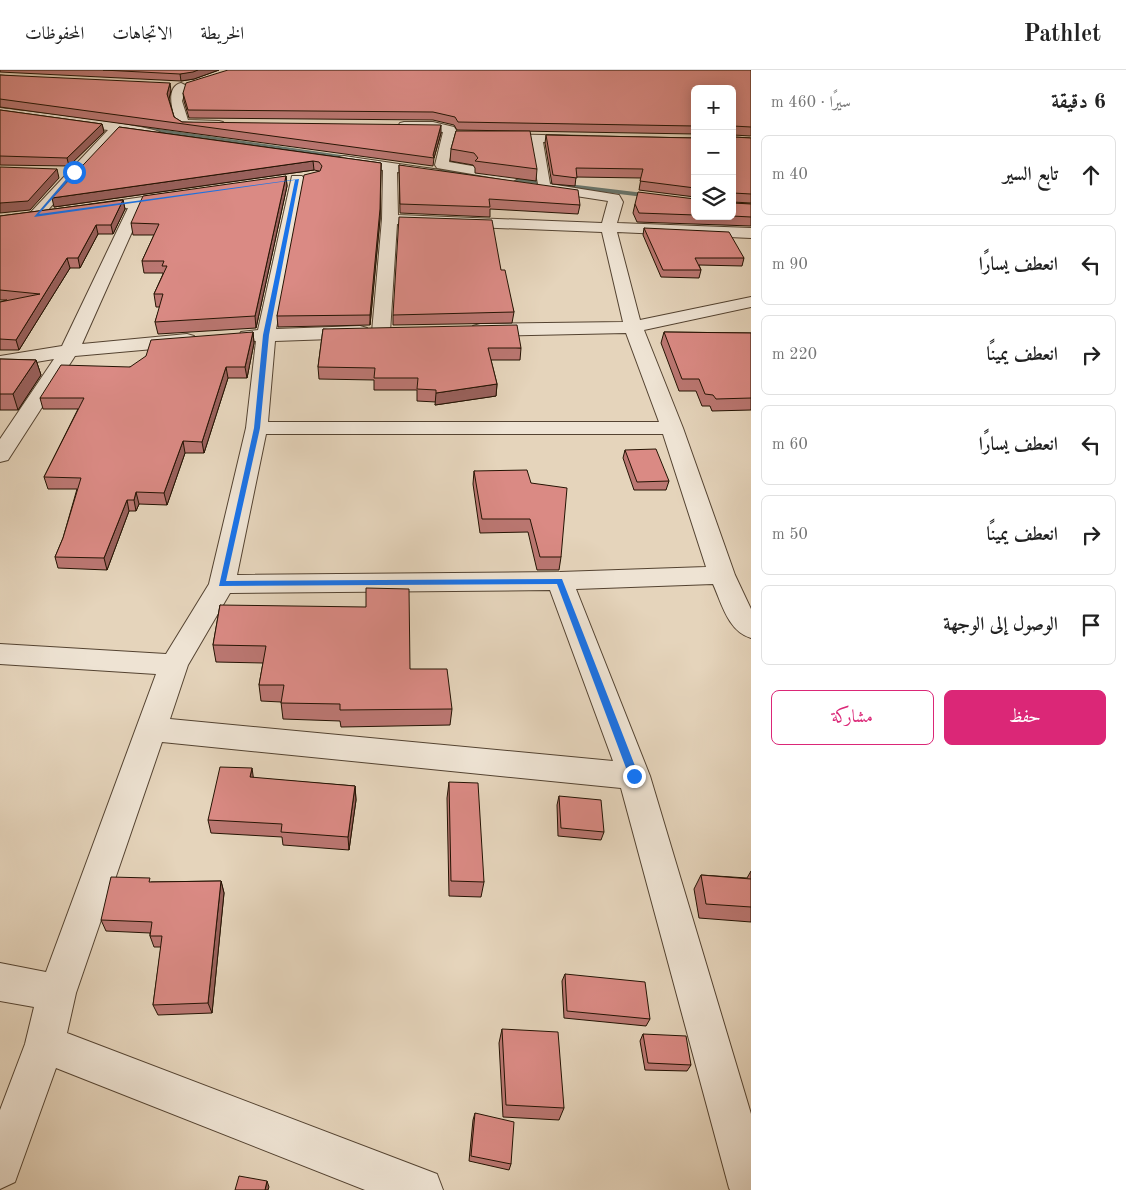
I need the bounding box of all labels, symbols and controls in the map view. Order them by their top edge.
text: Pathlet [1023,23,1101,47]
text: المحفوظات [25,25,84,43]
text: الاتجاهات [112,25,172,43]
text: الخريطة [200,25,244,43]
map controls [691,85,736,220]
button: + [691,85,736,130]
text: 6 دقيقة [1051,92,1106,113]
text: سيرًا · 460 m [771,95,851,111]
button: − [691,130,736,175]
route start [63,161,86,184]
icon: ahead [1077,161,1105,189]
text: تابع السير [1003,166,1058,185]
text: 40 m [772,167,808,183]
button: layers [691,175,736,220]
icon: left [1077,251,1105,279]
text: انعطف يسارًا [979,256,1058,275]
text: 90 m [772,257,808,273]
icon: right [1077,341,1105,369]
text: انعطف يمينًا [986,346,1058,365]
text: 220 m [772,347,817,363]
icon: left [1077,431,1105,459]
text: انعطف يسارًا [979,436,1058,455]
text: 60 m [772,437,808,453]
icon: right [1077,521,1105,549]
text: انعطف يمينًا [986,526,1058,545]
text: 50 m [772,527,808,543]
icon: arrive [1077,611,1105,639]
text: الوصول إلى الوجهة [943,616,1058,635]
button: مشاركة [771,690,934,745]
button: حفظ [944,690,1106,745]
route end [623,765,646,788]

